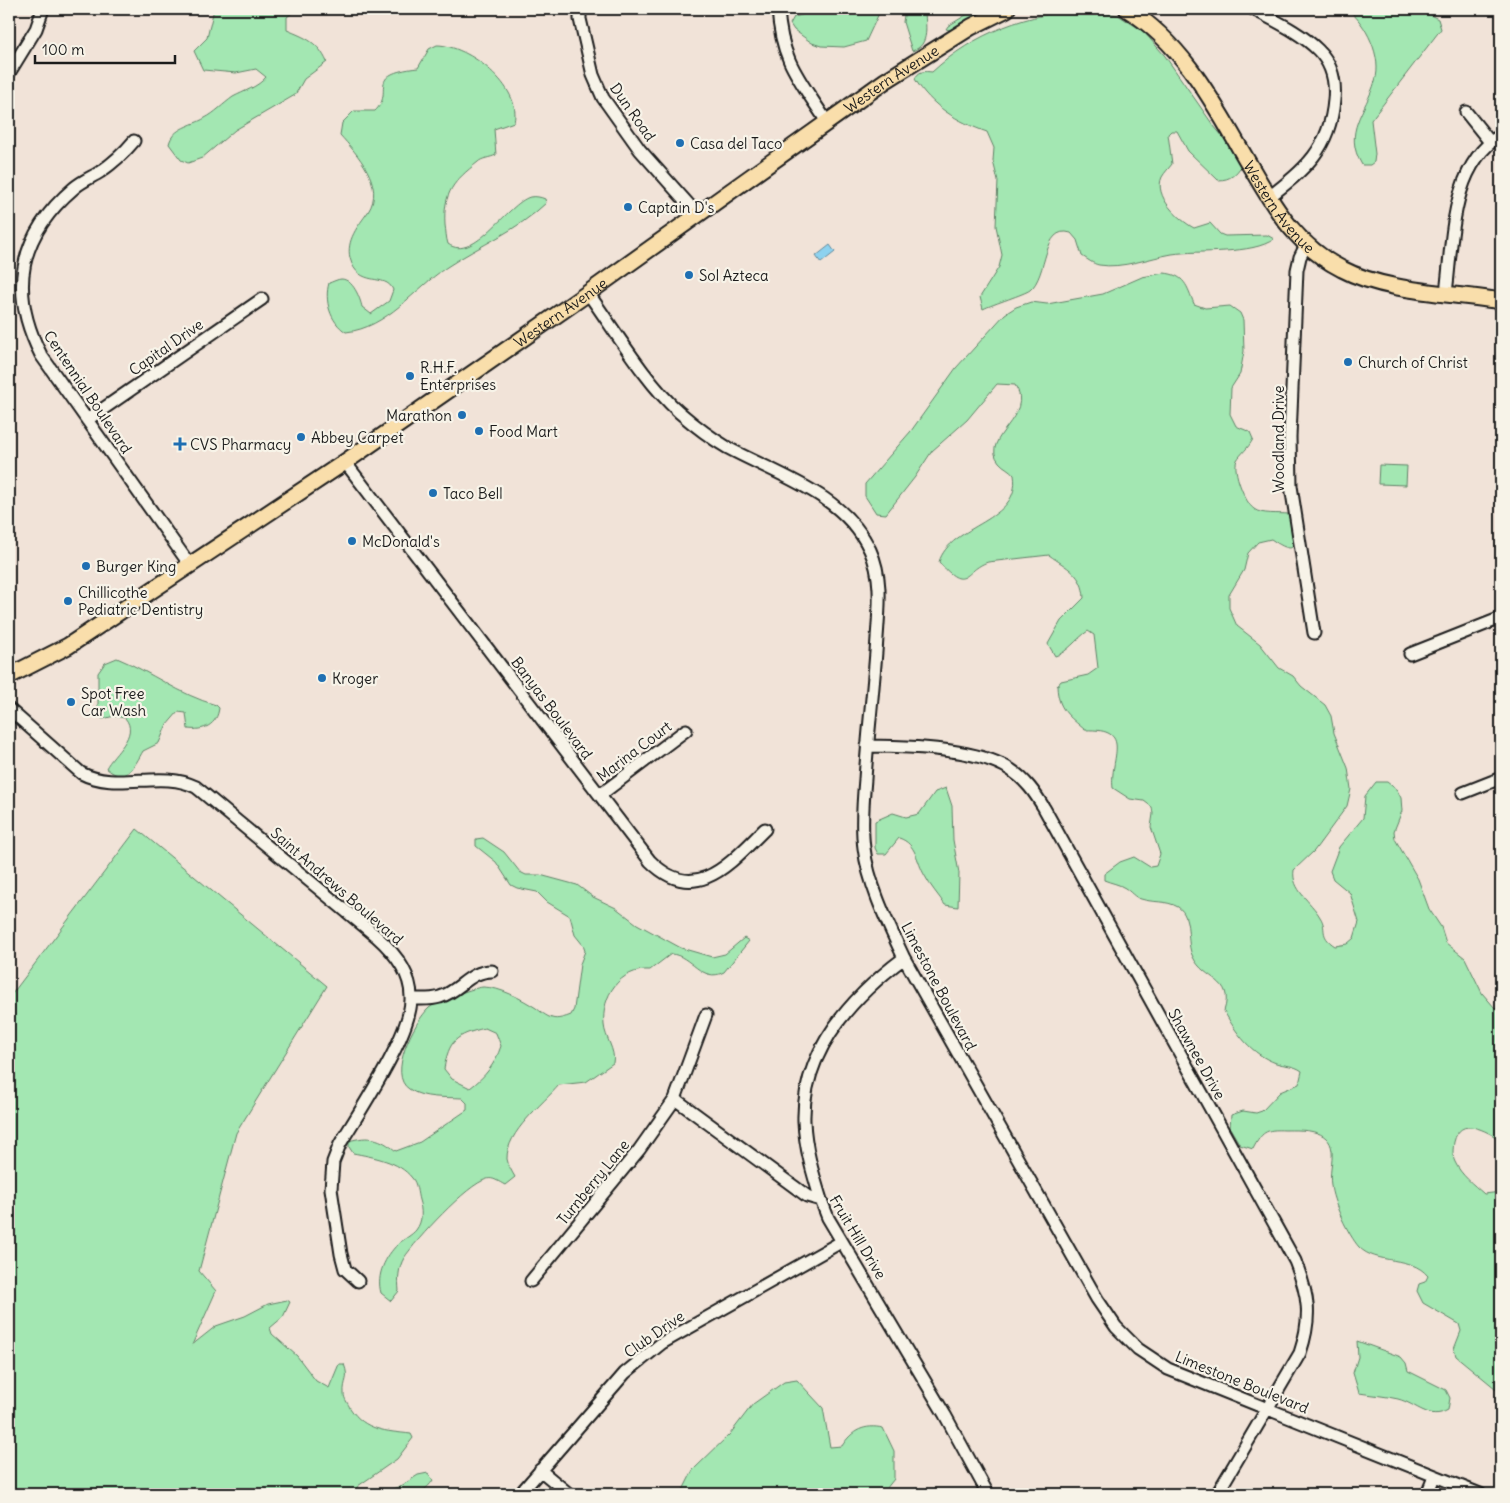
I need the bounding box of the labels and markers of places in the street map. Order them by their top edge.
place label: Casa del Taco [690,134,782,153]
marker: Casa del Taco [674,137,686,149]
place label: Captain D's [638,198,714,217]
marker: Captain D's [622,201,634,213]
place label: Sol Azteca [699,266,769,285]
marker: Sol Azteca [683,269,695,281]
place label: Church of Christ [1358,353,1468,372]
marker: Church of Christ [1342,356,1354,368]
place label: R.H.F. Enterprises [420,358,496,394]
marker: R.H.F. Enterprises [404,370,416,382]
place label: Marathon [386,406,452,425]
marker: Marathon [456,409,468,421]
place label: Food Mart [489,422,558,441]
marker: Food Mart [473,425,485,437]
place label: Abbey Carpet [311,428,404,447]
marker: Abbey Carpet [295,431,307,443]
place label: CVS Pharmacy [190,435,291,454]
marker: CVS Pharmacy [174,438,186,450]
place label: Taco Bell [443,484,503,503]
marker: Taco Bell [427,487,439,499]
place label: McDonald's [362,532,440,551]
marker: McDonald's [346,535,358,547]
place label: Burger King [96,557,176,576]
marker: Burger King [80,560,92,572]
place label: Chillicothe Pediatric Dentistry [78,583,203,619]
marker: Chillicothe Pediatric Dentistry [62,595,74,607]
place label: Kroger [332,669,378,688]
marker: Kroger [316,672,328,684]
place label: Spot Free Car Wash [81,684,147,720]
marker: Spot Free Car Wash [65,696,77,708]

